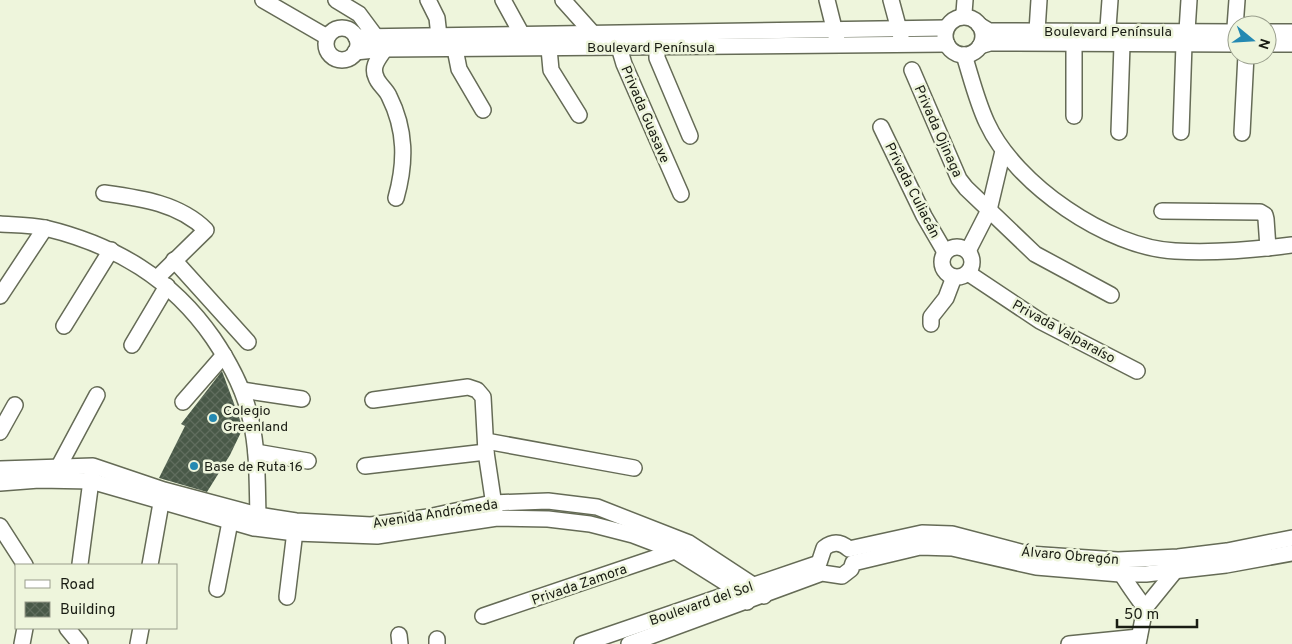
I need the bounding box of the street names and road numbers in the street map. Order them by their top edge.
street label: Boulevard Península [1044,24,1172,41]
street label: Boulevard Península [587,40,715,57]
street label: Privada Guasave [616,63,673,166]
street label: Privada Ojinaga [910,83,966,180]
street label: Privada Culiacán [880,140,943,241]
street label: Privada Valparaíso [1009,297,1118,368]
street label: Avenida Andrómeda [371,496,499,533]
street label: Álvaro Obregón [1020,543,1120,569]
street label: Privada Zamora [530,561,629,610]
street label: Boulevard del Sol [647,579,756,630]

